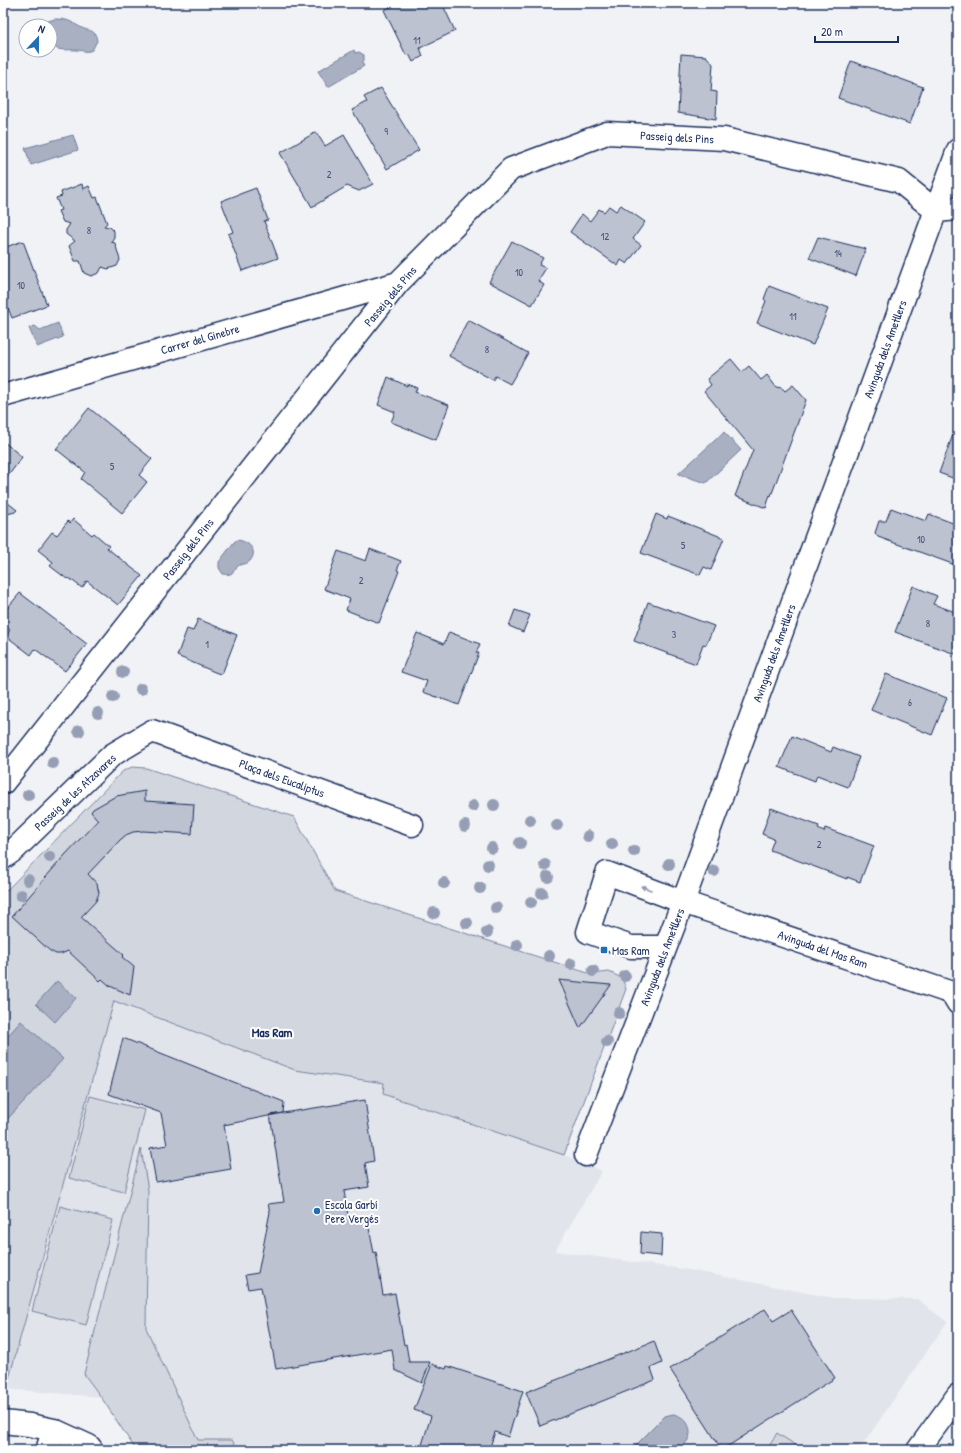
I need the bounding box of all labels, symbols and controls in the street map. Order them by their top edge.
north arrow [18,18,58,58]
scale bar [815,18,898,44]
text: N [36,21,47,36]
text: 20 m [821,23,843,40]
house number: 11 [413,34,421,47]
house number: 9 [384,125,388,138]
street label: Passeig dels Pins [640,127,715,147]
house number: 2 [327,168,332,181]
house number: 8 [87,224,91,237]
house number: 12 [601,230,609,243]
house number: 14 [834,247,842,260]
street label: Passeig dels Pins [360,262,420,330]
house number: 10 [515,266,524,279]
house number: 10 [17,279,26,292]
street label: Avinguda dels Ametllers [859,297,911,400]
house number: 11 [789,310,797,323]
street label: Carrer del Ginebre [159,320,242,358]
house number: 8 [485,343,489,356]
house number: 5 [110,460,115,473]
street label: Passeig dels Pins [159,514,218,583]
house number: 10 [917,533,926,546]
house number: 5 [681,539,686,552]
house number: 2 [359,574,364,587]
street label: Avinguda dels Ametllers [748,601,800,704]
house number: 8 [926,617,930,630]
house number: 3 [672,628,677,641]
house number: 1 [205,638,209,651]
house number: 6 [908,696,912,709]
street label: Passeig de les Atzavares [30,749,120,834]
street label: Plaça dels Eucaliptus [237,755,327,801]
house number: 2 [817,838,822,851]
one-way arrow [640,885,652,891]
street label: Avinguda dels Ametllers [636,905,689,1008]
street label: Avinguda del Mas Ram [776,926,870,972]
place label: Mas Ram [612,942,650,959]
marker: Mas Ram [599,945,609,955]
district label: Mas Ram [252,1023,292,1041]
place label: Escola Garbí Pere Vergés [325,1196,379,1227]
marker: Escola Garbí Pere Vergés [312,1206,322,1216]

